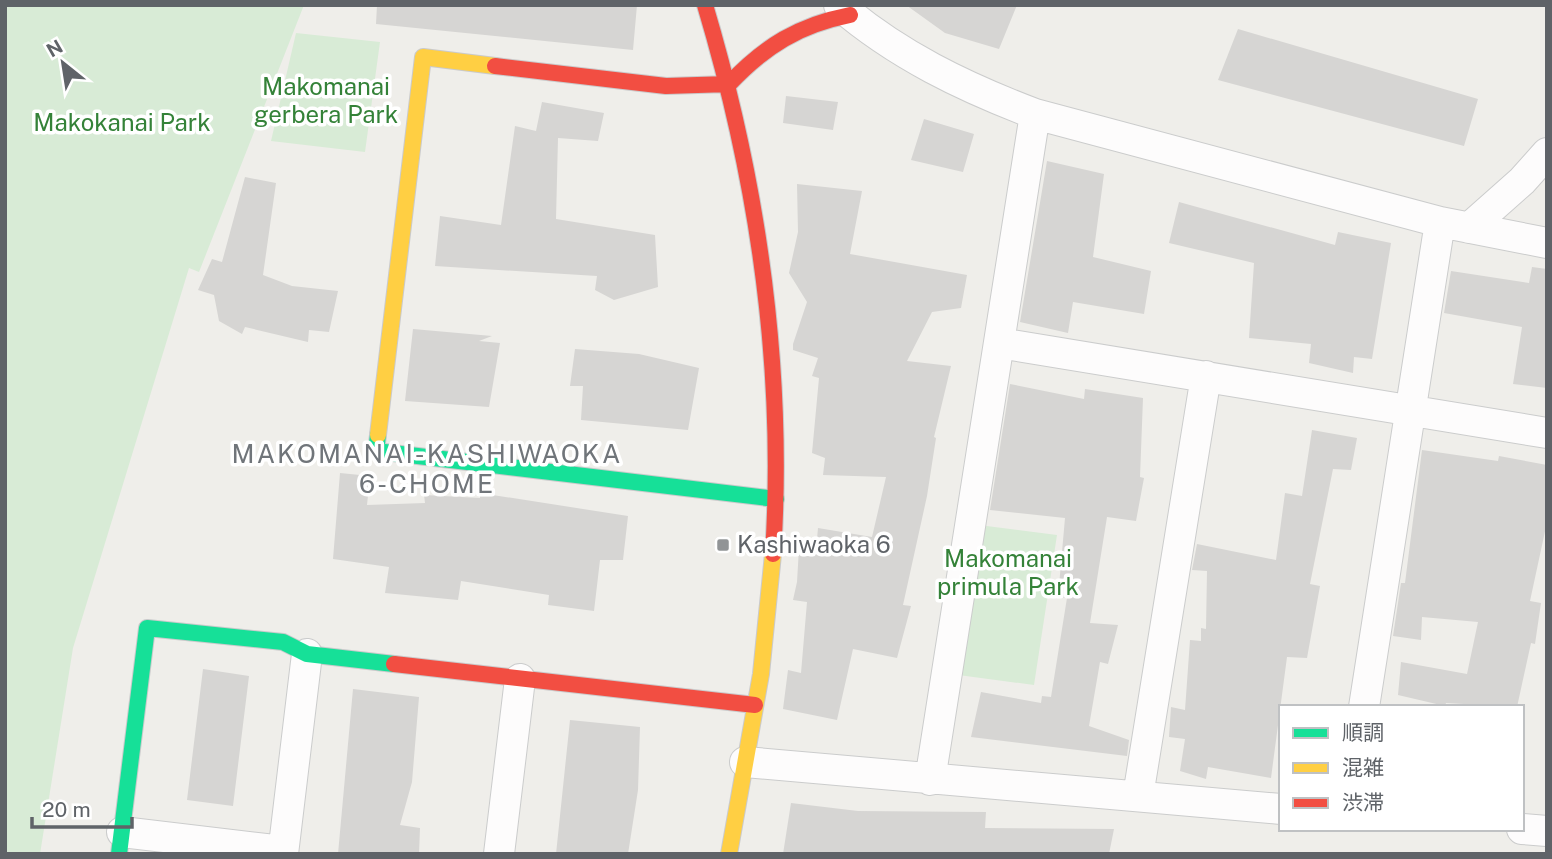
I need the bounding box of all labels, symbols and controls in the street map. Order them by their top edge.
north arrow [28,28,98,98]
text: N [43,35,66,62]
park label: Makomanai gerbera Park [254,72,398,128]
park label: Makokanai Park [33,108,211,136]
district label: MAKOMANAI-KASHIWAOKA 6-CHOME [232,438,622,499]
place label: Kashiwaoka 6 [737,530,891,558]
marker: Kashiwaoka 6 [715,537,731,553]
park label: Makomanai primula Park [937,544,1079,600]
legend [1279,705,1524,831]
text: 順調 [1342,720,1384,745]
text: 混雑 [1342,755,1384,780]
scale bar [32,786,131,830]
text: 渋滞 [1342,790,1384,815]
text: 20 m [42,797,91,822]

